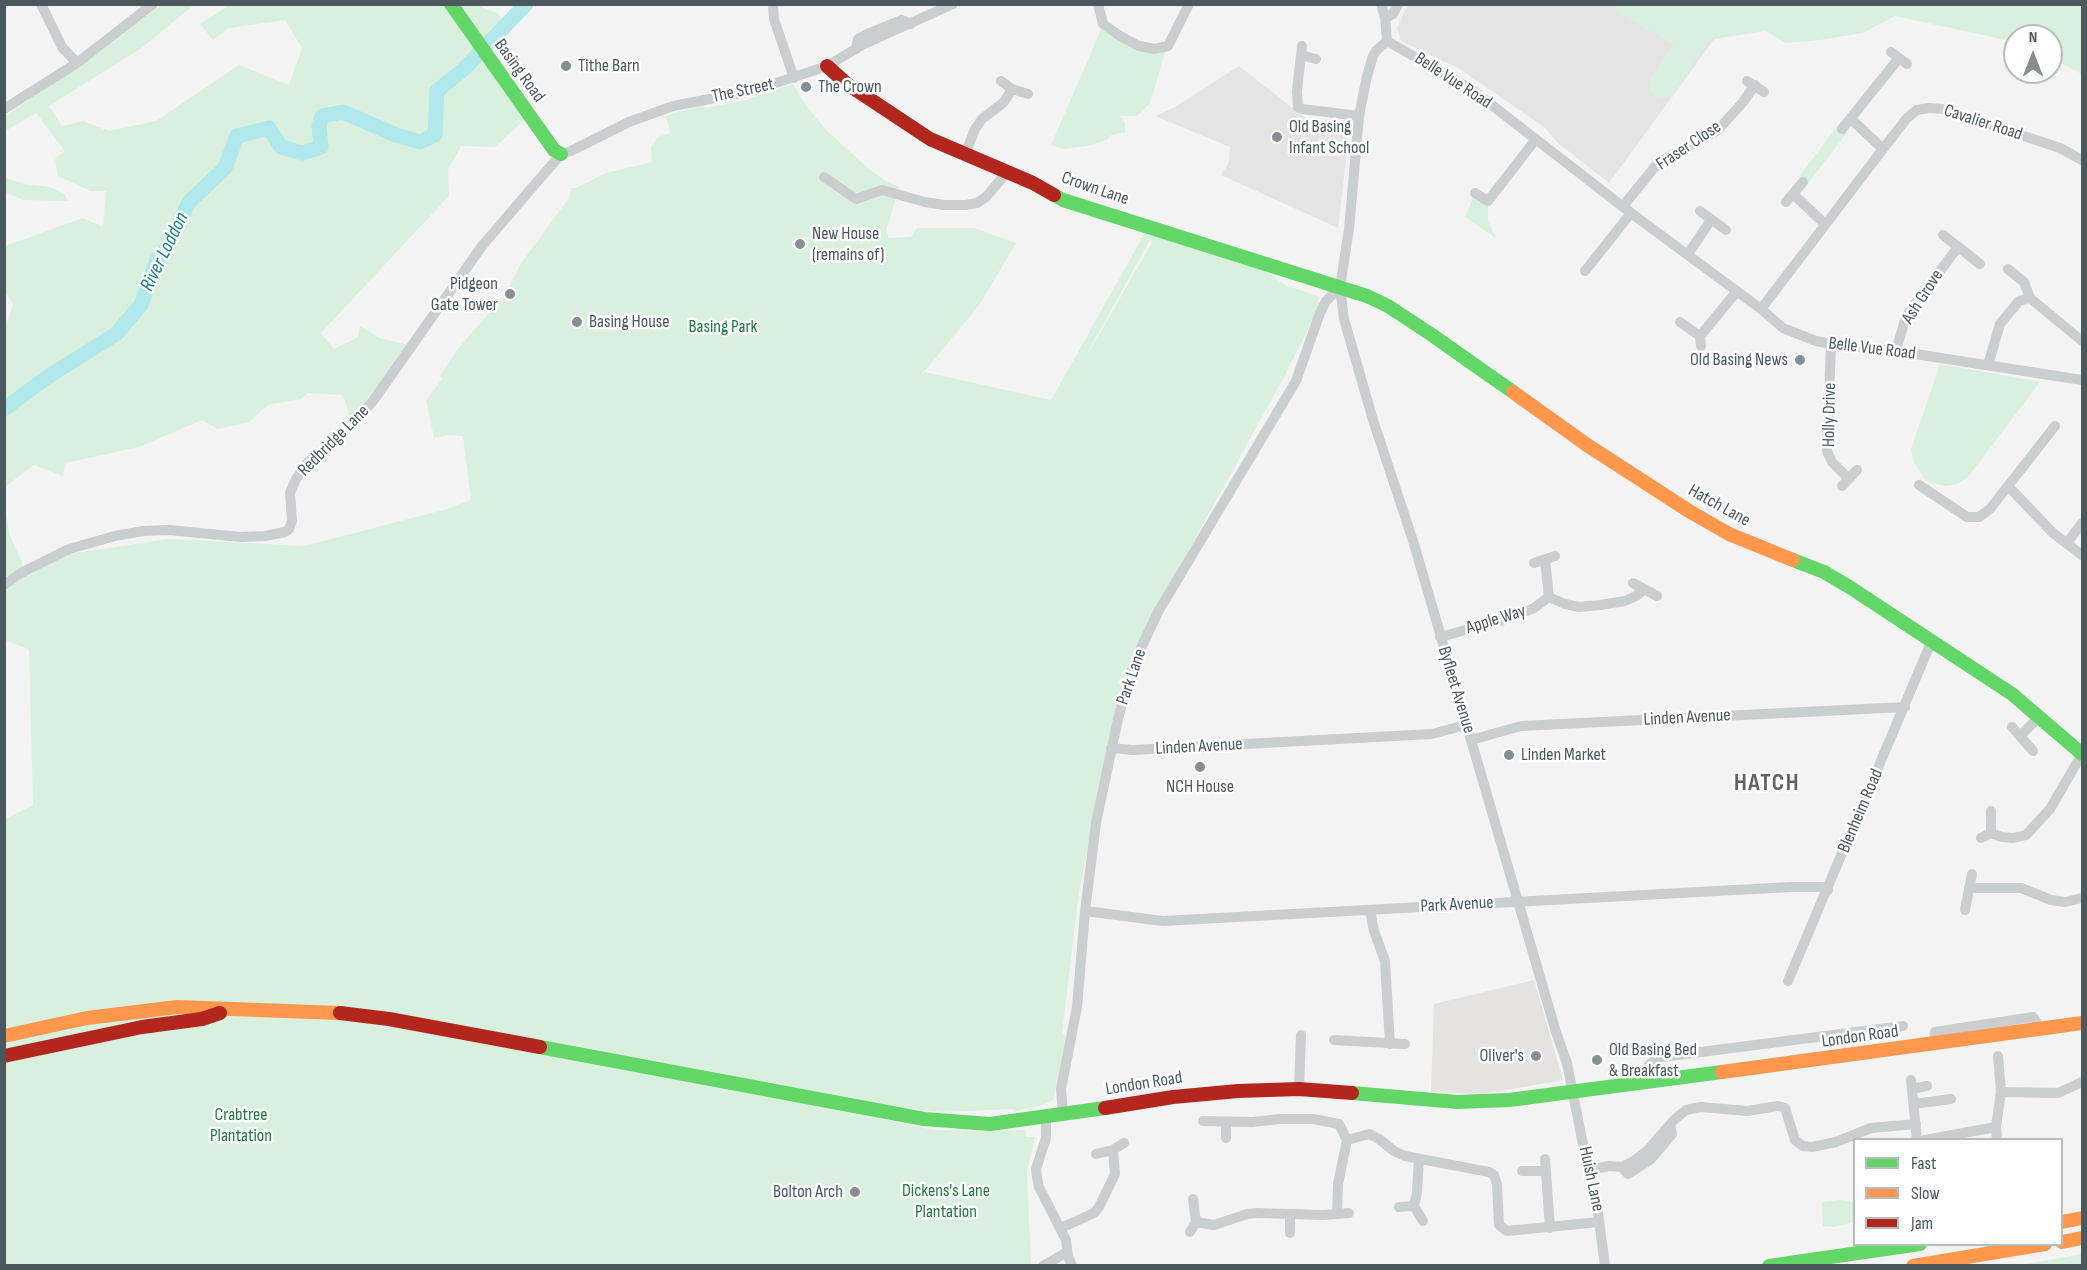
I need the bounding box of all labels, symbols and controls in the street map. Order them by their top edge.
north arrow [2003,24,2063,84]
text: N [2029,28,2037,47]
street label: Basing Road [489,35,549,107]
street label: Belle Vue Road [1410,48,1496,114]
place label: Tithe Barn [578,55,640,77]
marker: Tithe Barn [559,59,573,73]
street label: The Street [710,74,776,108]
place label: The Crown [818,76,882,98]
marker: The Crown [799,80,813,94]
street label: Cavalier Road [1941,100,2025,146]
place label: Old Basing Infant School [1289,116,1369,158]
street label: Fraser Close [1652,116,1726,176]
marker: Old Basing Infant School [1270,130,1284,144]
street label: Crown Lane [1058,167,1132,211]
water label: River Loddon [136,209,194,295]
place label: New House (remains of) [812,223,884,266]
marker: New House (remains of) [793,237,807,251]
street label: Ash Grove [1898,266,1948,328]
place label: Pidgeon Gate Tower [431,273,498,316]
marker: Pidgeon Gate Tower [503,287,517,301]
place label: Basing House [589,311,669,333]
marker: Basing House [570,315,584,329]
park label: Basing Park [689,316,757,338]
street label: Belle Vue Road [1827,333,1917,365]
place label: Old Basing News [1690,349,1788,371]
marker: Old Basing News [1793,353,1807,367]
street label: Holly Drive [1819,383,1841,447]
street label: Redbridge Lane [294,401,374,481]
street label: Hatch Lane [1684,480,1754,532]
street label: Apple Way [1463,601,1529,639]
street label: Byfleet Avenue [1433,644,1479,736]
street label: Park Lane [1112,646,1152,708]
street label: Linden Avenue [1643,705,1731,731]
street label: Linden Avenue [1155,734,1243,760]
place label: Linden Market [1521,744,1606,766]
marker: Linden Market [1502,748,1516,762]
marker: NCH House [1193,760,1207,774]
street label: Blenheim Road [1834,766,1888,856]
district label: HATCH [1734,770,1800,798]
place label: NCH House [1166,776,1234,798]
street label: Park Avenue [1420,892,1494,918]
street label: London Road [1820,1021,1900,1053]
place label: Old Basing Bed & Breakfast [1609,1039,1697,1082]
place label: Oliver's [1479,1045,1524,1067]
marker: Oliver's [1529,1049,1543,1063]
marker: Old Basing Bed & Breakfast [1590,1053,1604,1067]
street label: London Road [1104,1067,1184,1101]
park label: Crabtree Plantation [210,1104,272,1146]
legend [1853,1138,2063,1246]
street label: Huish Lane [1574,1145,1608,1213]
text: Fast [1911,1153,1936,1174]
park label: Dickens's Lane Plantation [902,1180,990,1222]
place label: Bolton Arch [773,1181,843,1203]
text: Slow [1911,1183,1940,1204]
marker: Bolton Arch [848,1185,862,1199]
text: Jam [1911,1213,1933,1234]

